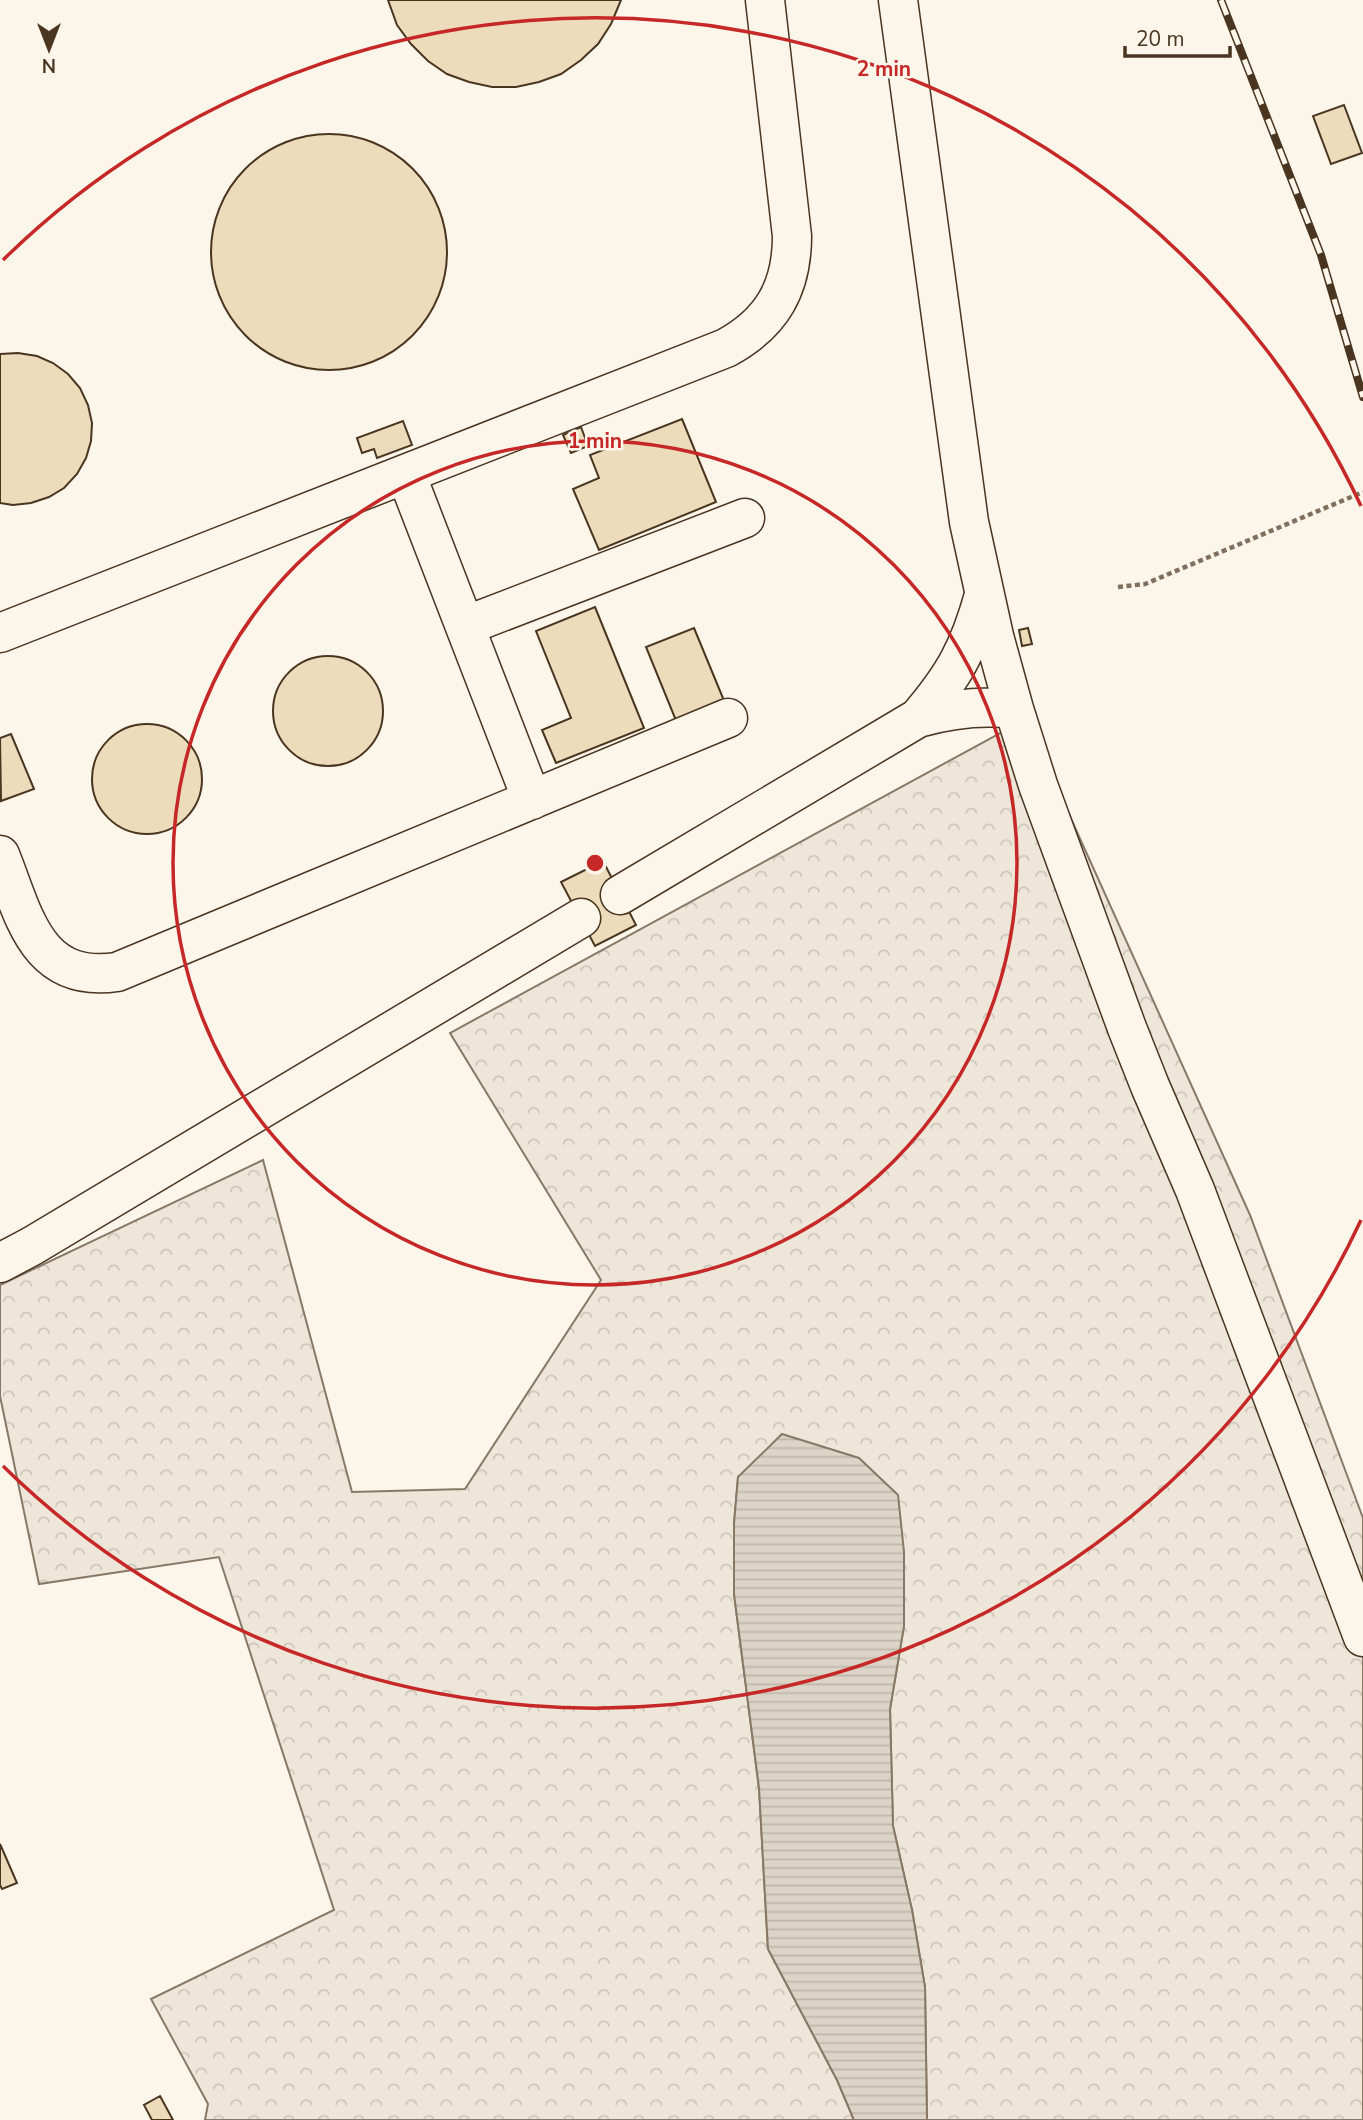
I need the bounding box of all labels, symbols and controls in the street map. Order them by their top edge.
north arrow [14,14,84,84]
scale bar [1125,14,1230,58]
text: 20 m [1136,25,1185,53]
text: N [42,52,56,78]
text: 2 min [857,55,911,83]
text: 1 min [568,427,622,455]
centre of rings [583,851,607,875]

